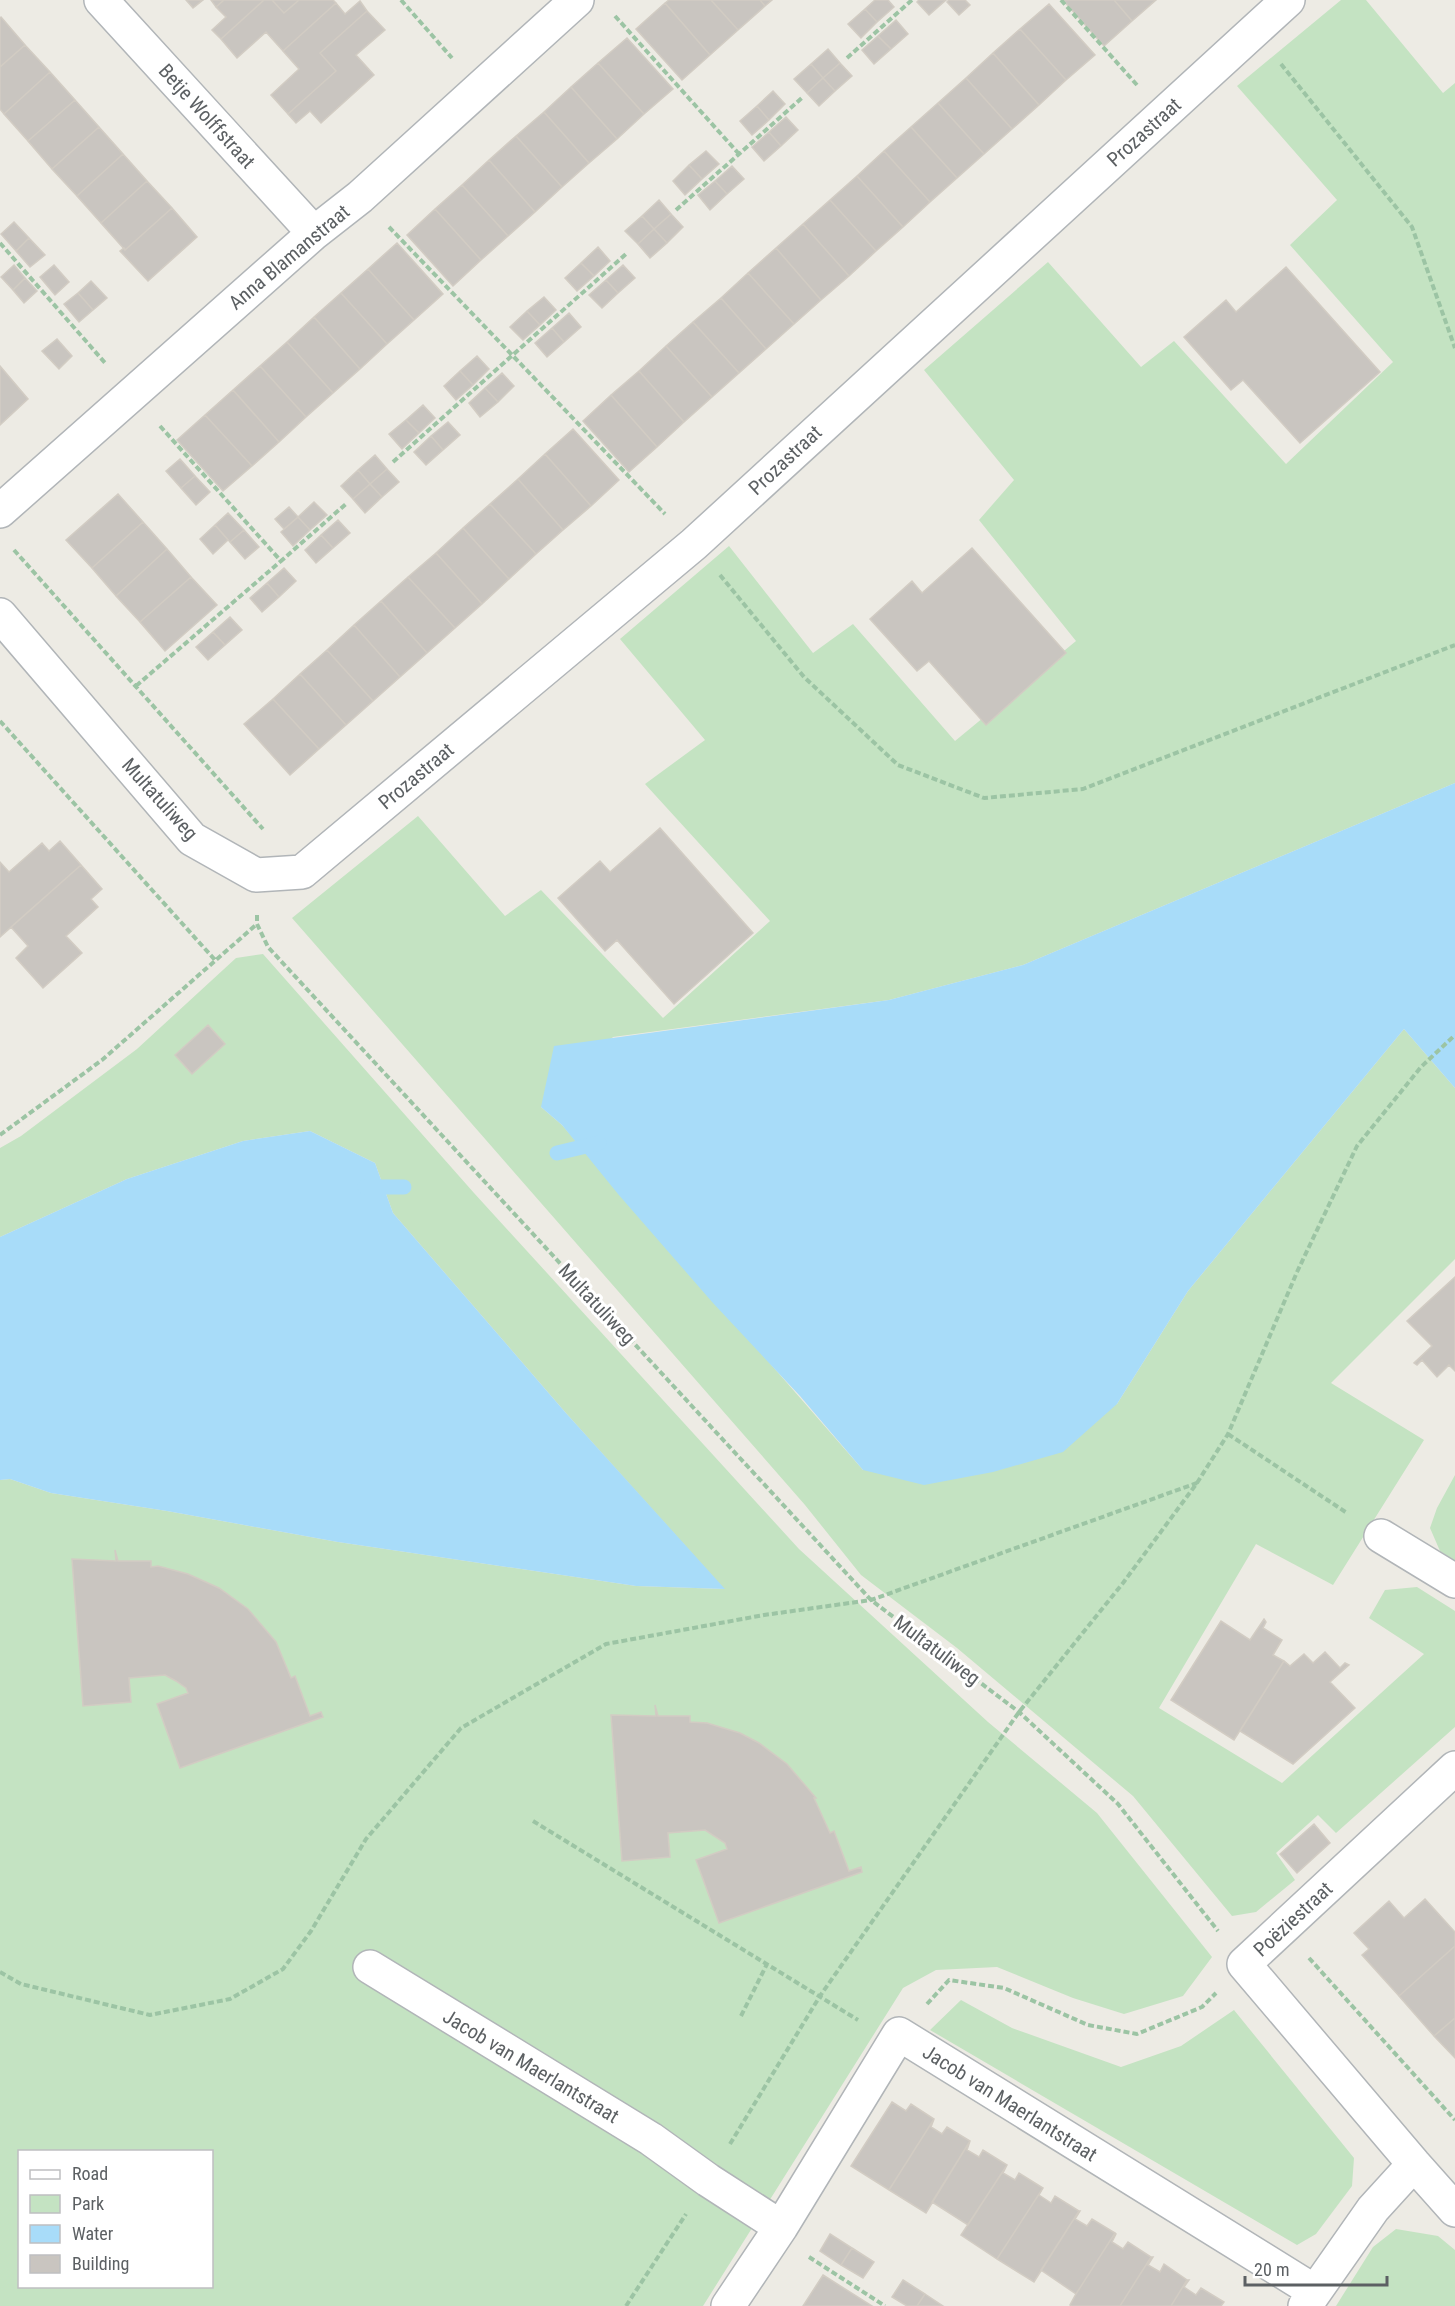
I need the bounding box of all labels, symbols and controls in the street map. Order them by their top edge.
street label: Betje Wolffstraat [154,59,260,173]
street label: Prozastraat [1102,93,1186,171]
street label: Anna Blamanstraat [224,199,354,315]
street label: Prozastraat [744,420,827,500]
street label: Prozastraat [373,737,459,814]
street label: Multatuliweg [117,753,203,845]
street label: Multatuliweg [553,1259,641,1349]
street label: Multatuliweg [889,1610,985,1690]
street label: Poëziestraat [1249,1876,1337,1962]
street label: Jacob van Maerlantstraat [439,2004,623,2128]
street label: Jacob van Maerlantstraat [918,2040,1102,2166]
legend [18,2150,213,2288]
text: Road [72,2163,108,2184]
text: Park [72,2193,104,2214]
text: Water [72,2223,114,2244]
scale bar [1245,2249,1388,2287]
text: Building [72,2253,129,2274]
text: 20 m [1254,2259,1289,2280]

